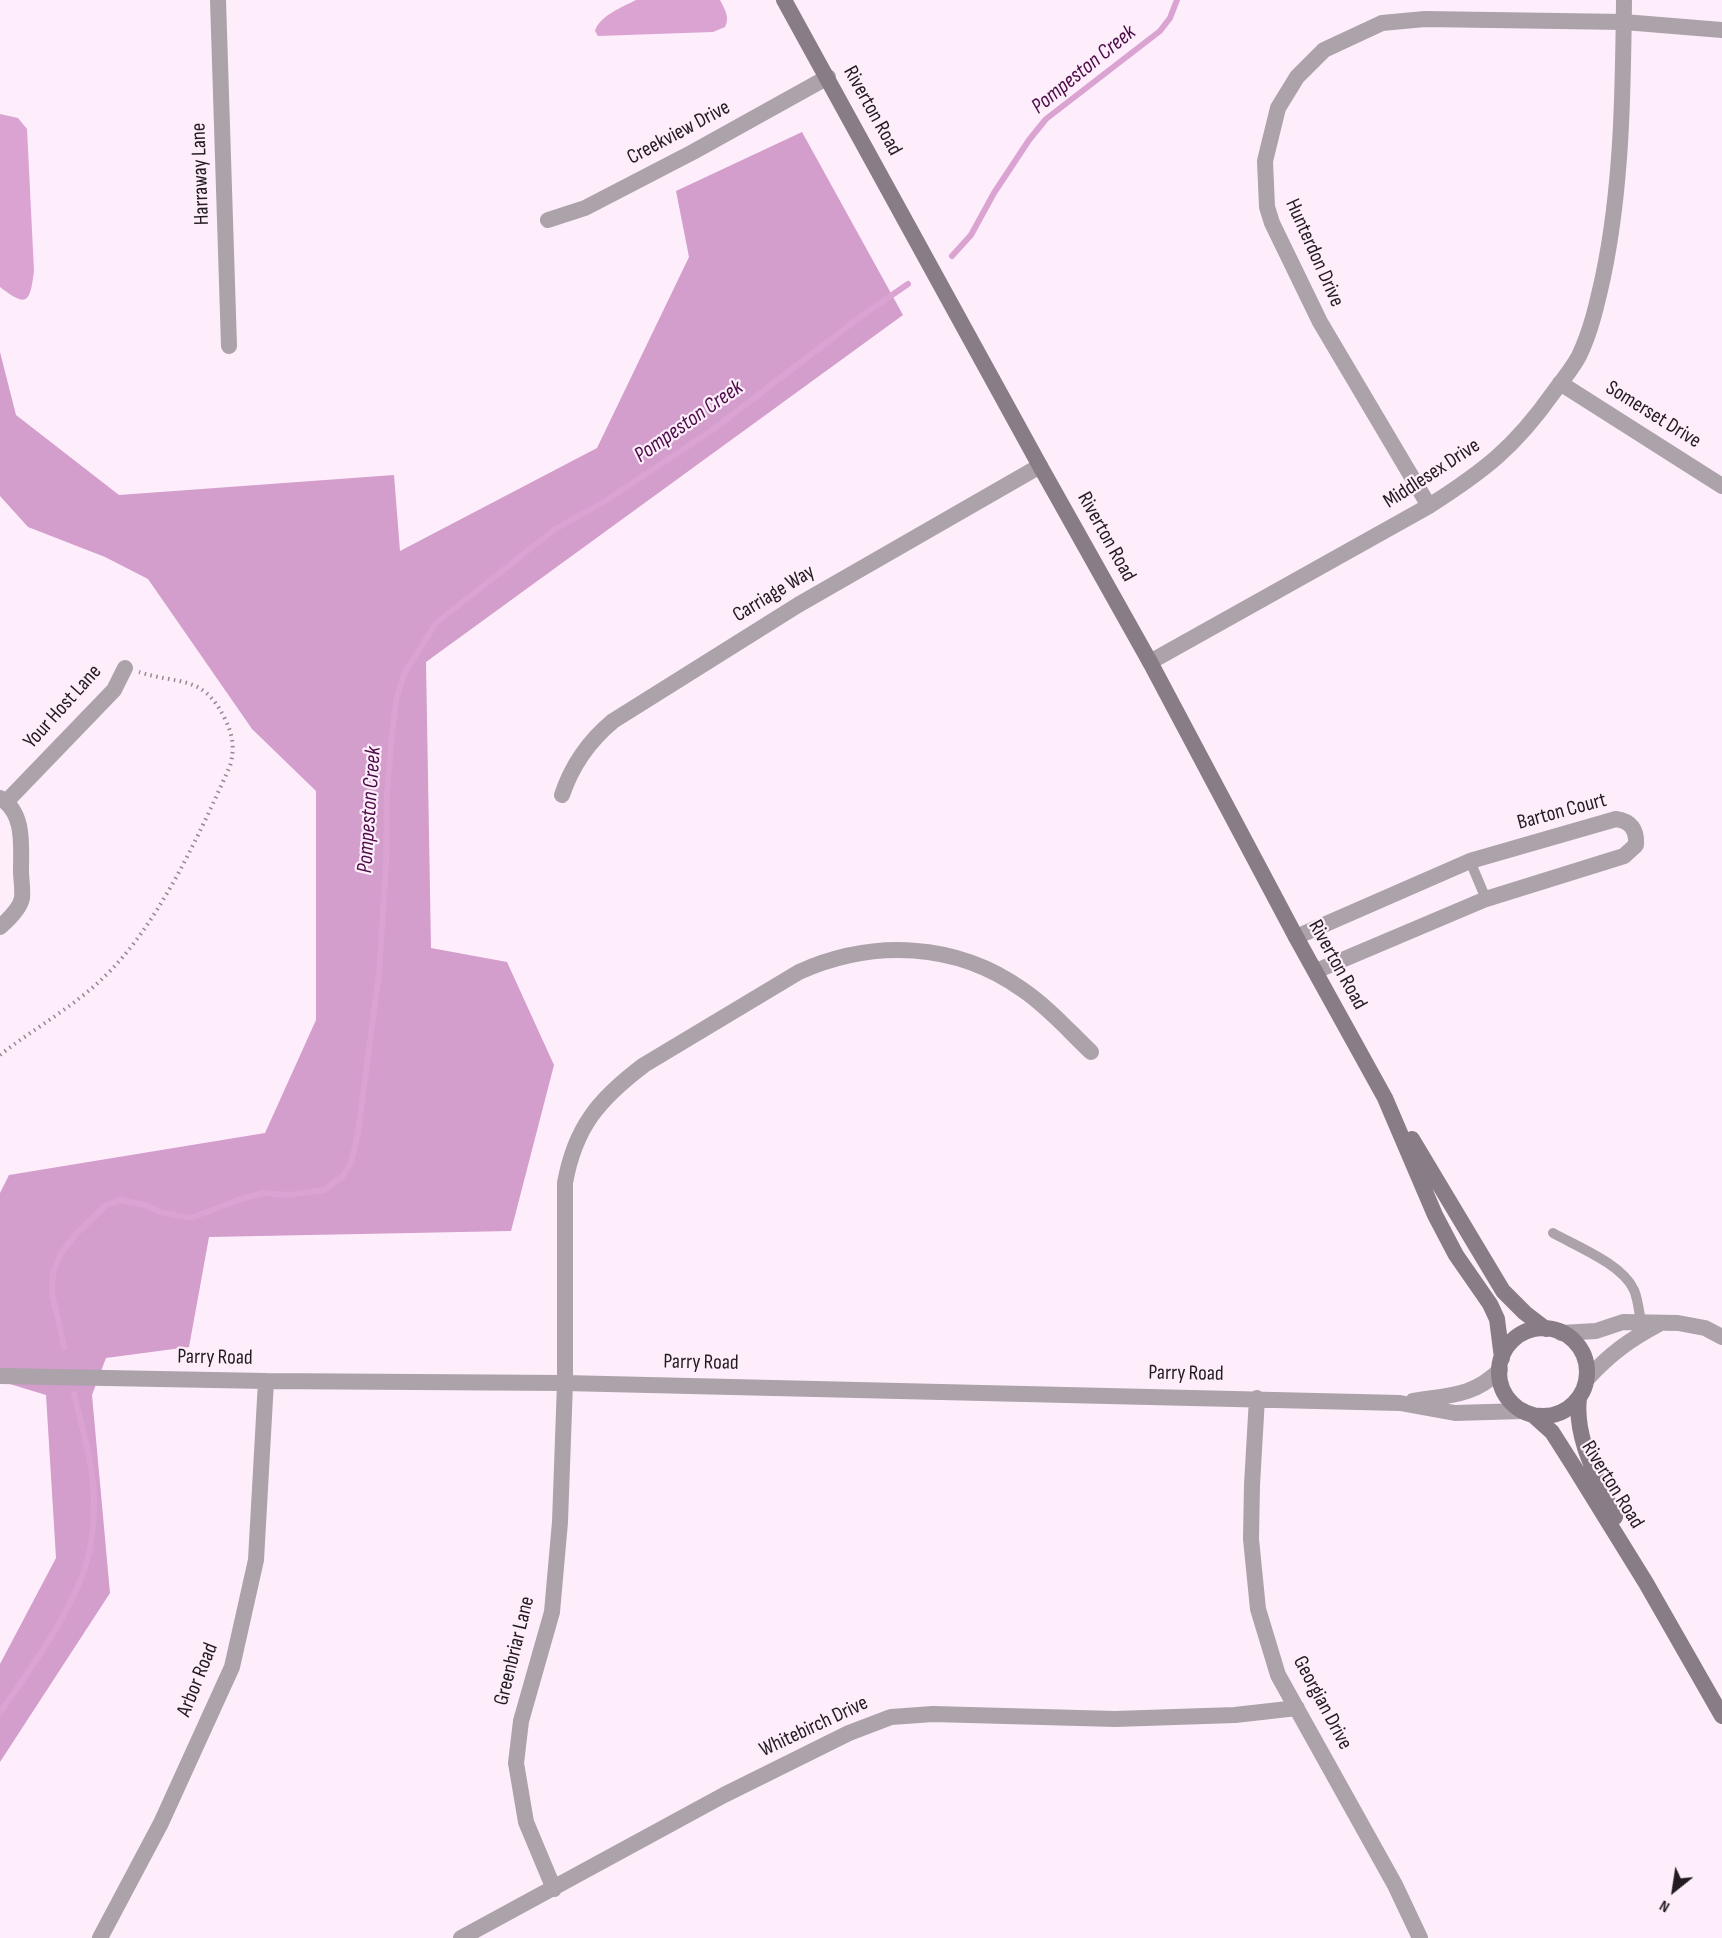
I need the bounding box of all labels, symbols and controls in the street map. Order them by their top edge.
water label: Pompeston Creek [1026,20,1142,120]
street label: Riverton Road [837,62,907,160]
street label: Creekview Drive [623,95,735,171]
street label: Harraway Lane [187,122,215,226]
street label: Hunterdon Drive [1279,195,1349,311]
water label: Pompeston Creek [630,375,748,469]
street label: Somerset Drive [1601,376,1705,454]
street label: Middlesex Drive [1379,433,1485,515]
street label: Riverton Road [1071,488,1141,586]
street label: Carriage Way [728,560,820,628]
street label: Your Host Lane [19,660,107,754]
water label: Pompeston Creek [352,746,388,874]
street label: Barton Court [1515,788,1609,836]
street label: Riverton Road [1302,916,1372,1014]
street label: Parry Road [177,1345,253,1371]
street label: Parry Road [663,1350,739,1376]
street label: Parry Road [1148,1361,1224,1387]
street label: Riverton Road [1575,1437,1649,1533]
street label: Greenbriar Lane [489,1594,541,1708]
street label: Arbor Road [172,1639,224,1721]
street label: Georgian Drive [1287,1652,1357,1754]
street label: Whitebirch Drive [756,1691,872,1763]
north arrow [1644,1860,1704,1920]
text: N [1656,1896,1673,1916]

